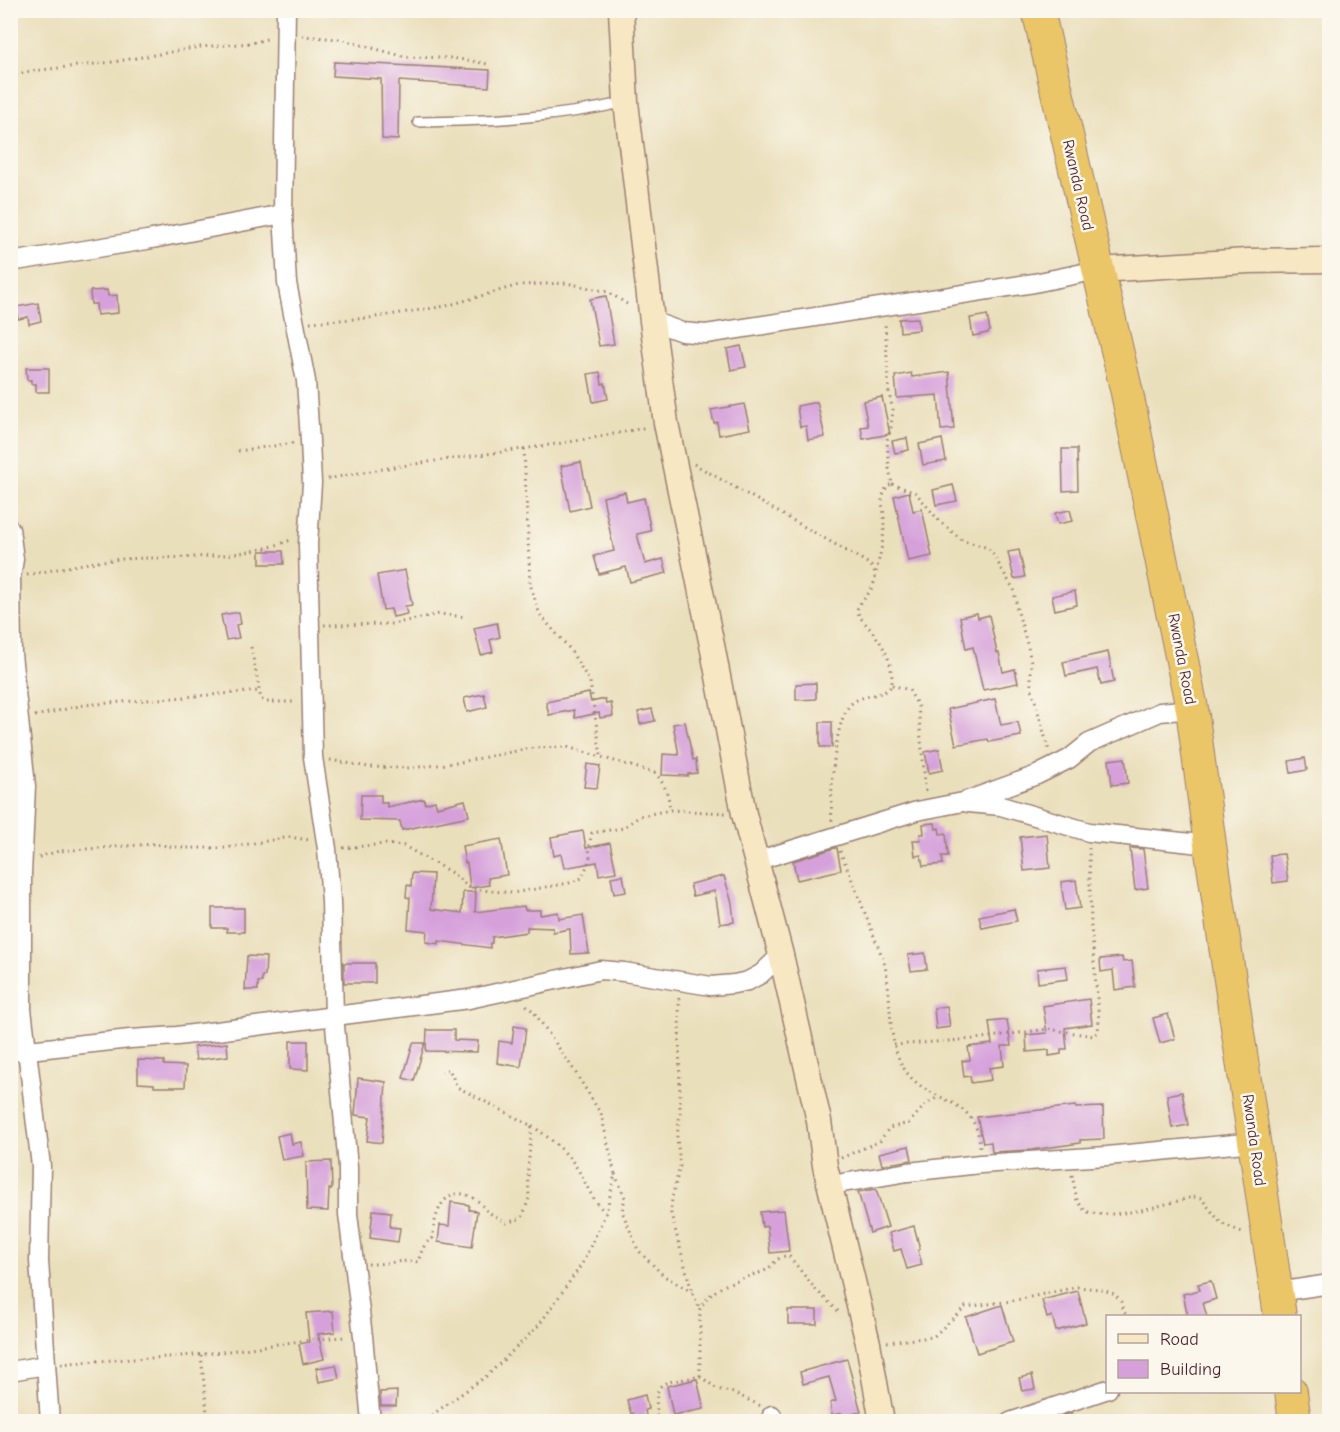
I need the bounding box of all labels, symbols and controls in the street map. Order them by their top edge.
street label: Rwanda Road [1059,138,1097,232]
street label: Rwanda Road [1164,612,1200,706]
street label: Rwanda Road [1239,1093,1269,1187]
legend [1106,1315,1301,1393]
text: Road [1160,1329,1199,1350]
text: Building [1160,1359,1222,1380]

